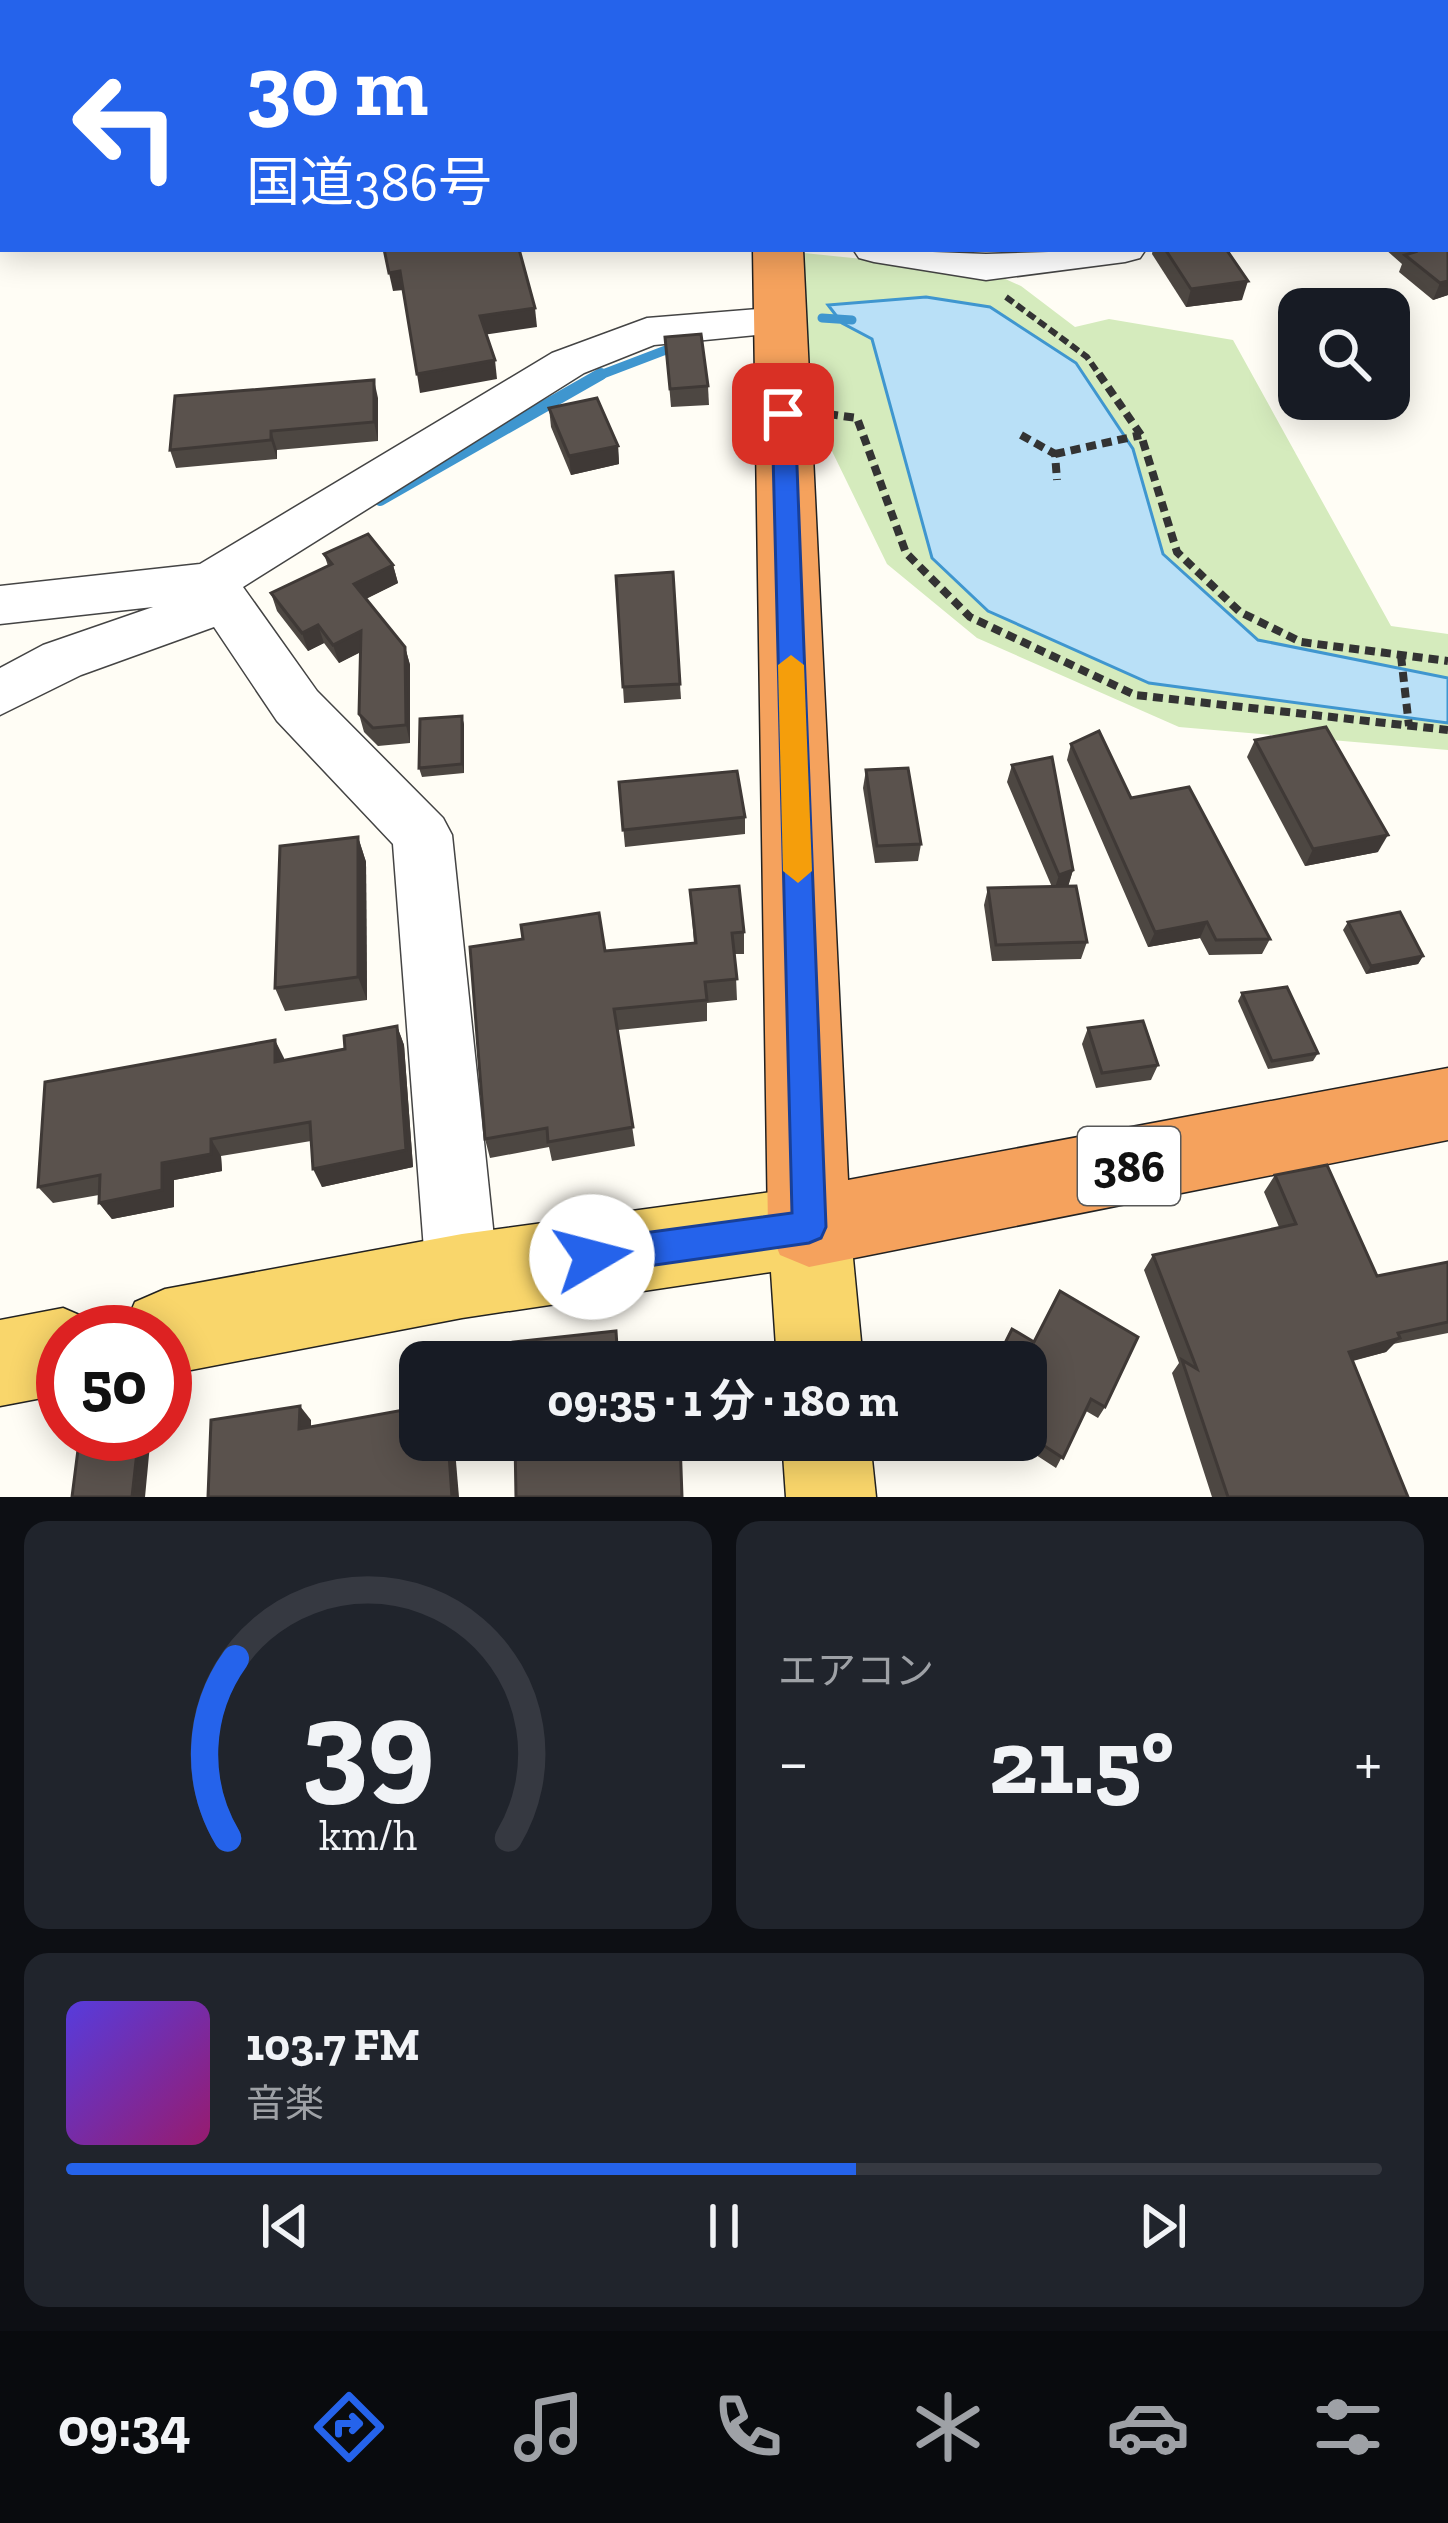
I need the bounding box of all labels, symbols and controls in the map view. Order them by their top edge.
text: 30 m [246,36,428,137]
icon: left [48,48,204,204]
text: 国道386号 [246,150,492,215]
map controls [1278,288,1410,420]
button: search [1278,288,1410,420]
pin [732,363,834,465]
icon: arrive [750,381,816,447]
road number: 386 [1078,1127,1180,1205]
position arrow [529,1194,655,1320]
speed limit sign: 50 [36,1305,192,1461]
text: 09:35 · 1 分 · 180 m [548,1374,898,1428]
text: エアコン [778,1647,934,1694]
text: 39 [301,1669,435,1819]
text: 21.5° [989,1708,1174,1816]
text: − [778,1723,809,1802]
text: + [1354,1723,1382,1802]
text: km/h [319,1810,417,1861]
text: 103.7 FM [246,2018,420,2072]
text: 音楽 [246,2080,324,2127]
icon: previous [252,2193,318,2259]
icon: pause [691,2193,757,2259]
icon: next [1130,2193,1196,2259]
icon: directions [307,2385,391,2469]
icon: music [507,2385,591,2469]
icon: phone [706,2385,790,2469]
icon: climate [906,2385,990,2469]
icon: car [1106,2385,1190,2469]
icon: filters [1306,2385,1390,2469]
text: 09:34 [58,2395,191,2460]

